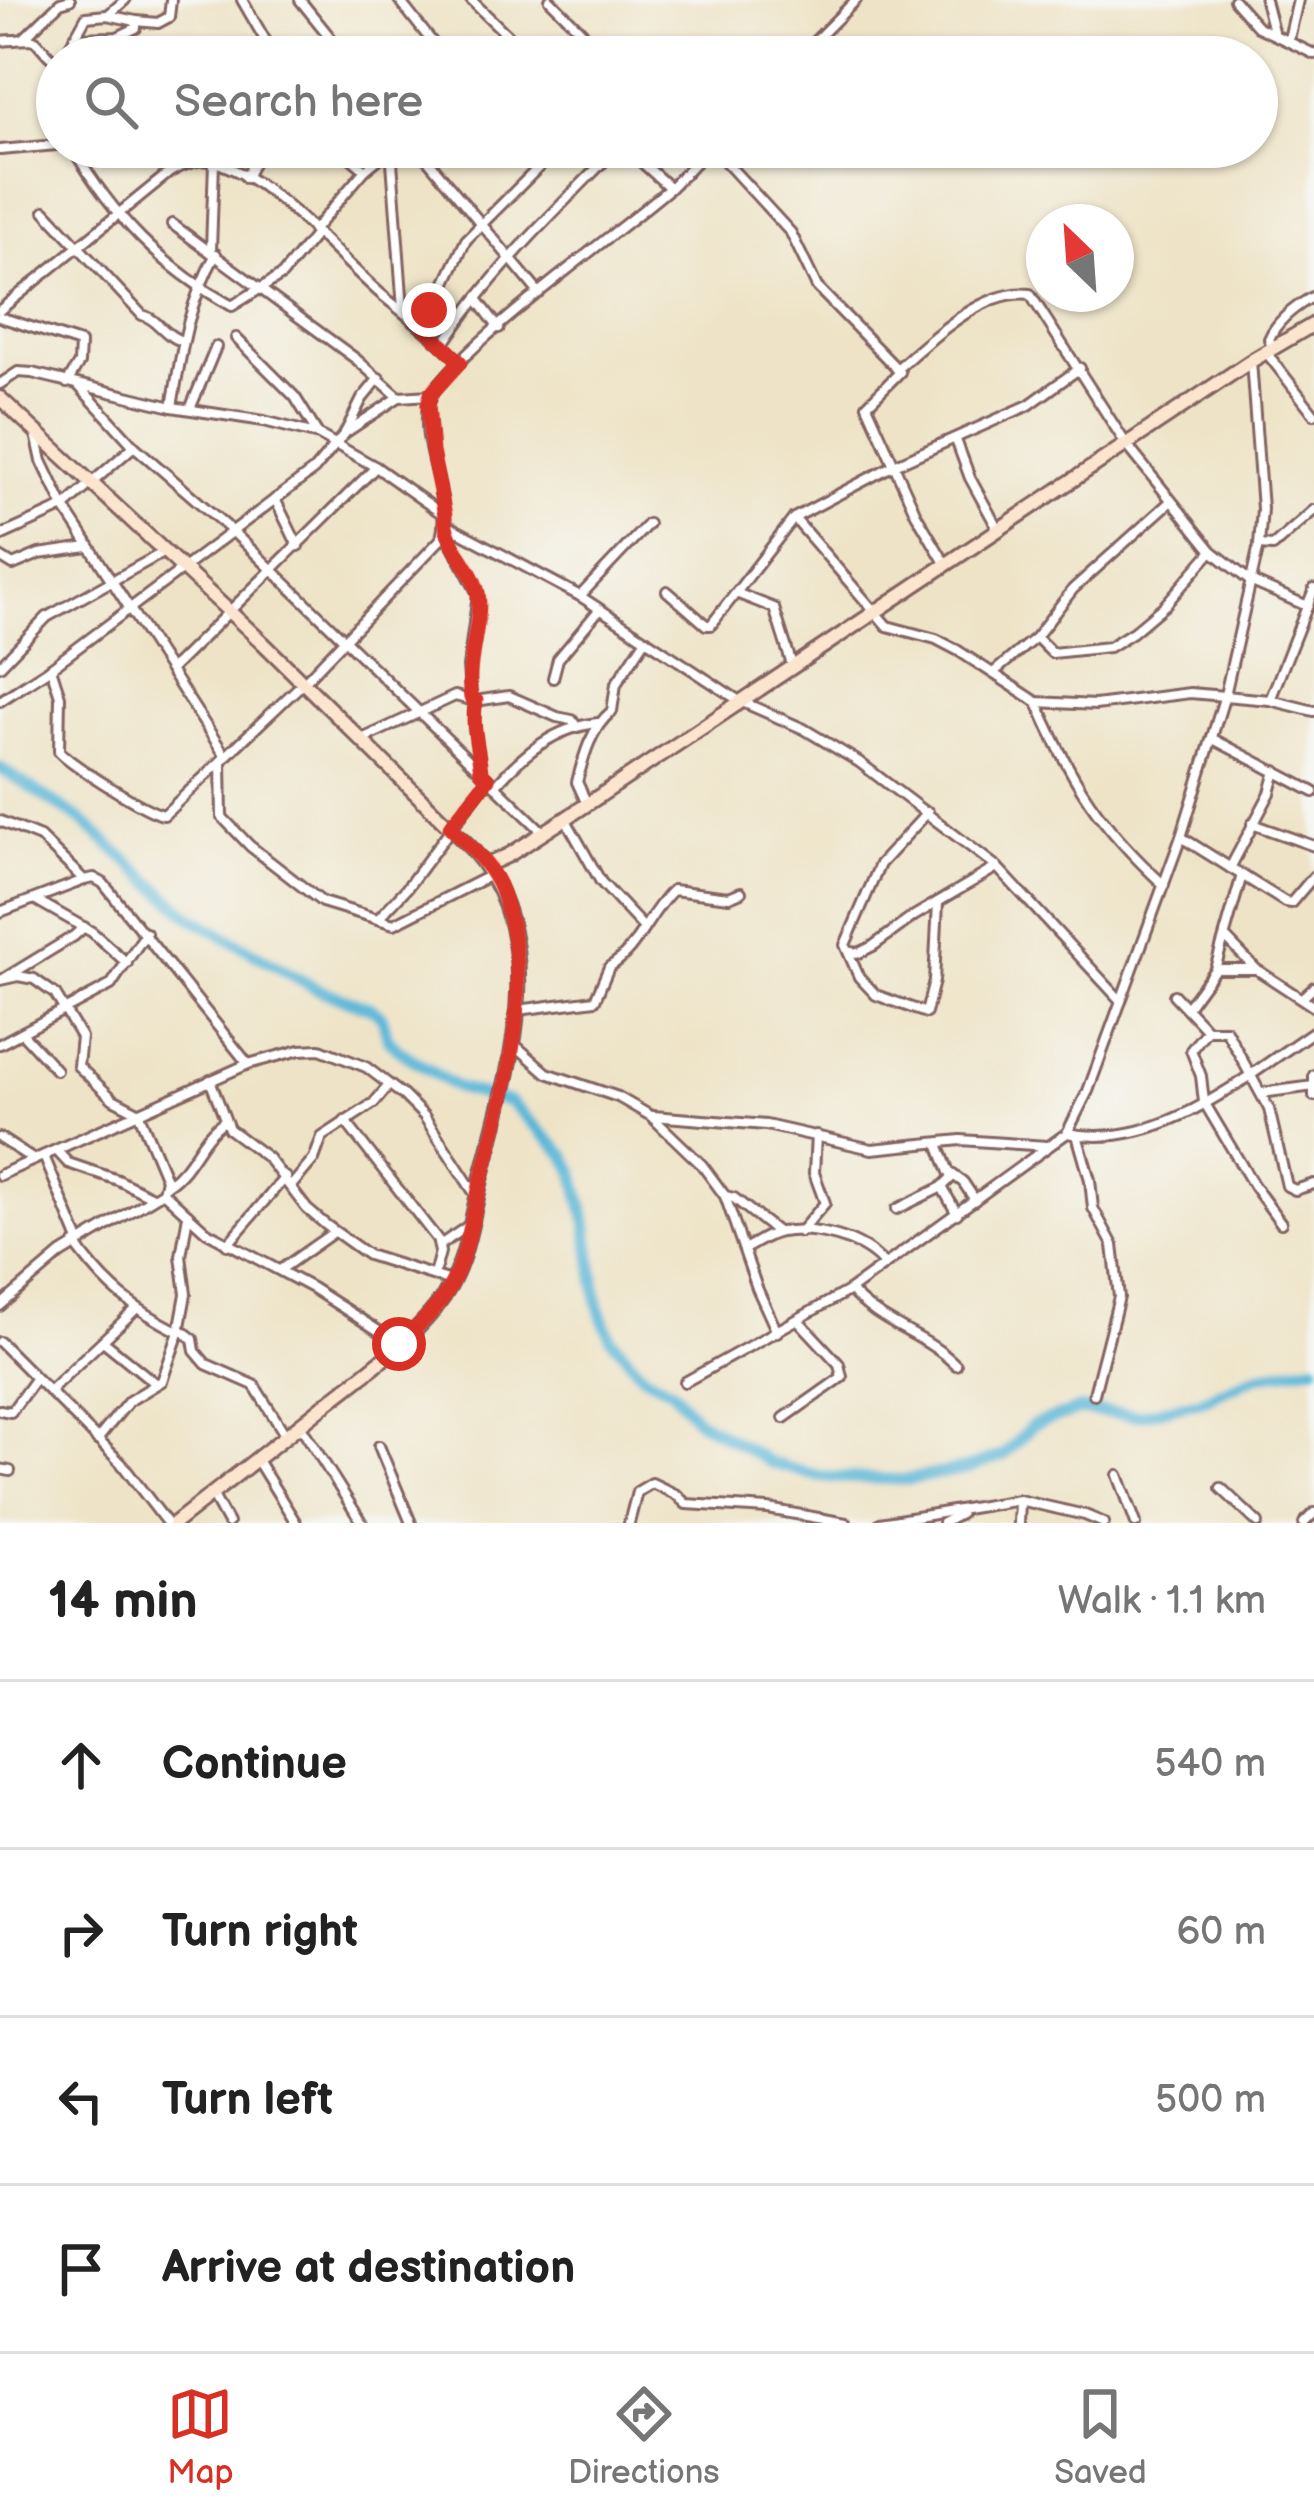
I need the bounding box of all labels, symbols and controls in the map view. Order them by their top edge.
search box [36,36,1278,168]
icon: search [78,69,144,135]
text: Search here [174,75,423,130]
north arrow [1026,204,1134,312]
route end [402,283,456,337]
route start [372,1317,426,1371]
text: 14 min [48,1571,198,1632]
text: Walk · 1.1 km [1058,1578,1266,1625]
icon: ahead [48,1732,114,1798]
text: Continue [162,1737,347,1792]
text: 540 m [1154,1741,1266,1788]
icon: right [48,1900,114,1966]
text: Turn right [162,1905,358,1960]
text: 60 m [1176,1909,1266,1956]
icon: left [48,2068,114,2134]
text: Turn left [162,2073,333,2128]
text: 500 m [1155,2077,1266,2124]
icon: arrive [48,2236,114,2302]
text: Arrive at destination [162,2241,575,2296]
tab: Map [167,2381,234,2493]
tab: Directions [568,2381,720,2493]
tab: Saved [1054,2381,1147,2493]

